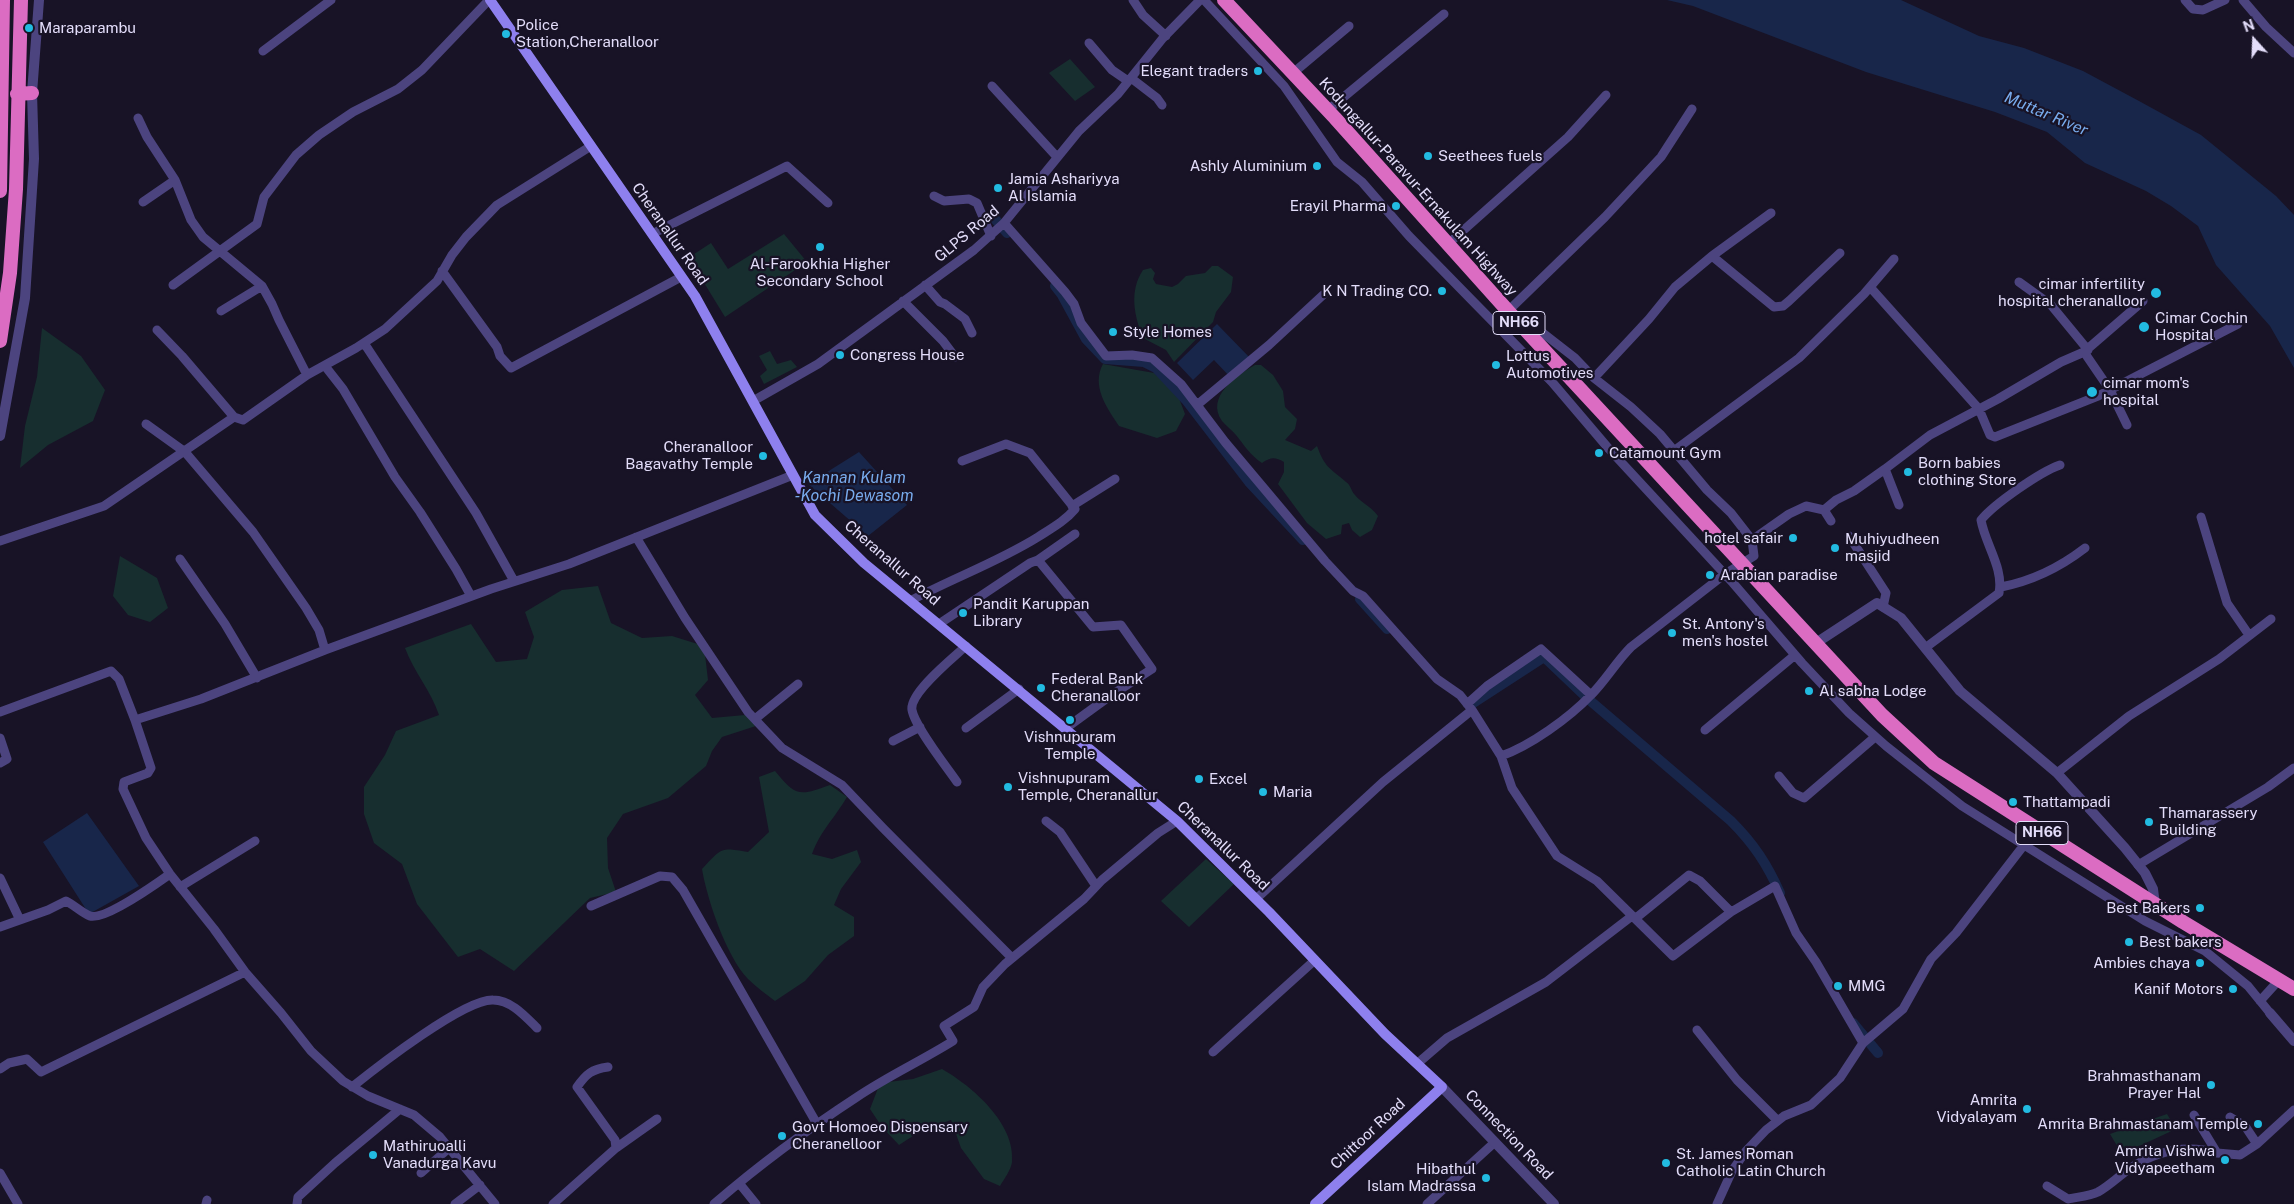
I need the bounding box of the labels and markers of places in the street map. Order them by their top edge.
place label: Police Station,Cheranalloor [516,16,659,51]
place label: Maraparambu [39,19,136,37]
marker: Maraparambu [23,22,35,34]
marker: Police Station,Cheranalloor [500,28,512,40]
place label: Elegant traders [1140,62,1248,80]
marker: Elegant traders [1252,65,1264,77]
place label: Seethees fuels [1438,147,1542,165]
marker: Seethees fuels [1422,150,1434,162]
place label: Ashly Aluminium [1190,157,1307,175]
marker: Ashly Aluminium [1311,160,1323,172]
place label: Jamia Ashariyya Al Islamia [1008,170,1120,205]
marker: Jamia Ashariyya Al Islamia [992,182,1004,194]
place label: Erayil Pharma [1290,197,1386,215]
marker: Erayil Pharma [1390,200,1402,212]
marker: Al-Farookhia Higher Secondary School [814,241,826,253]
place label: Al-Farookhia Higher Secondary School [750,255,890,290]
place label: cimar infertility hospital cheranalloor [1998,275,2145,310]
place label: K N Trading CO. [1322,282,1432,300]
marker: K N Trading CO. [1436,285,1448,297]
marker: cimar infertility hospital cheranalloor [2149,286,2163,300]
place label: Cimar Cochin Hospital [2155,309,2248,344]
marker: Cimar Cochin Hospital [2137,320,2151,334]
place label: Style Homes [1123,323,1212,341]
marker: Style Homes [1107,326,1119,338]
place label: Congress House [850,346,964,364]
place label: Lottus Automotives [1506,347,1593,382]
marker: Congress House [834,349,846,361]
marker: Lottus Automotives [1490,359,1502,371]
place label: cimar mom's hospital [2103,374,2189,409]
marker: cimar mom's hospital [2085,385,2099,399]
place label: Cheranalloor Bagavathy Temple [625,438,753,473]
place label: Catamount Gym [1609,444,1721,462]
marker: Catamount Gym [1593,447,1605,459]
marker: Cheranalloor Bagavathy Temple [757,450,769,462]
place label: Born babies clothing Store [1918,454,2016,489]
marker: Born babies clothing Store [1902,466,1914,478]
place label: hotel safair [1704,529,1783,547]
place label: Muhiyudheen masjid [1845,530,1940,565]
marker: hotel safair [1787,532,1799,544]
marker: Muhiyudheen masjid [1829,542,1841,554]
place label: Arabian paradise [1720,566,1838,584]
marker: Arabian paradise [1704,569,1716,581]
place label: Pandit Karuppan Library [973,595,1089,630]
marker: Pandit Karuppan Library [957,607,969,619]
place label: St. Antony's men's hostel [1682,615,1768,650]
marker: St. Antony's men's hostel [1666,627,1678,639]
place label: Federal Bank Cheranalloor [1051,670,1143,705]
marker: Federal Bank Cheranalloor [1035,682,1047,694]
place label: Al sabha Lodge [1819,682,1927,700]
marker: Al sabha Lodge [1803,685,1815,697]
marker: Vishnupuram Temple [1064,714,1076,726]
place label: Vishnupuram Temple [1024,728,1116,763]
place label: Vishnupuram Temple, Cheranallur [1018,769,1158,804]
place label: Excel [1209,770,1247,788]
marker: Excel [1193,773,1205,785]
marker: Vishnupuram Temple, Cheranallur [1002,781,1014,793]
place label: Maria [1273,783,1312,801]
marker: Maria [1257,786,1269,798]
place label: Thattampadi [2023,793,2111,811]
marker: Thattampadi [2007,796,2019,808]
place label: Thamarassery Building [2159,804,2258,839]
marker: Thamarassery Building [2143,816,2155,828]
place label: Best Bakers [2106,899,2190,917]
marker: Best Bakers [2194,902,2206,914]
place label: Best bakers [2139,933,2222,951]
marker: Best bakers [2123,936,2135,948]
place label: Ambies chaya [2093,954,2190,972]
marker: Ambies chaya [2194,957,2206,969]
place label: MMG [1848,977,1886,995]
marker: MMG [1832,980,1844,992]
place label: Kanif Motors [2134,980,2223,998]
marker: Kanif Motors [2227,983,2239,995]
place label: Brahmasthanam Prayer Hal [2087,1067,2201,1102]
marker: Brahmasthanam Prayer Hal [2205,1079,2217,1091]
place label: Amrita Vidyalayam [1936,1091,2017,1126]
marker: Amrita Vidyalayam [2021,1103,2033,1115]
place label: Amrita Brahmastanam Temple [2037,1115,2248,1133]
place label: Govt Homoeo Dispensary Cheranelloor [792,1118,968,1153]
marker: Amrita Brahmastanam Temple [2252,1118,2264,1130]
marker: Govt Homoeo Dispensary Cheranelloor [776,1130,788,1142]
place label: Mathiruoalli Vanadurga Kavu [383,1137,497,1172]
place label: Amrita Vishwa Vidyapeetham [2114,1142,2215,1177]
place label: St. James Roman Catholic Latin Church [1676,1145,1826,1180]
marker: Mathiruoalli Vanadurga Kavu [367,1149,379,1161]
marker: Amrita Vishwa Vidyapeetham [2219,1154,2231,1166]
marker: St. James Roman Catholic Latin Church [1660,1157,1672,1169]
place label: Hibathul Islam Madrassa [1367,1160,1476,1195]
marker: Hibathul Islam Madrassa [1480,1172,1492,1184]

